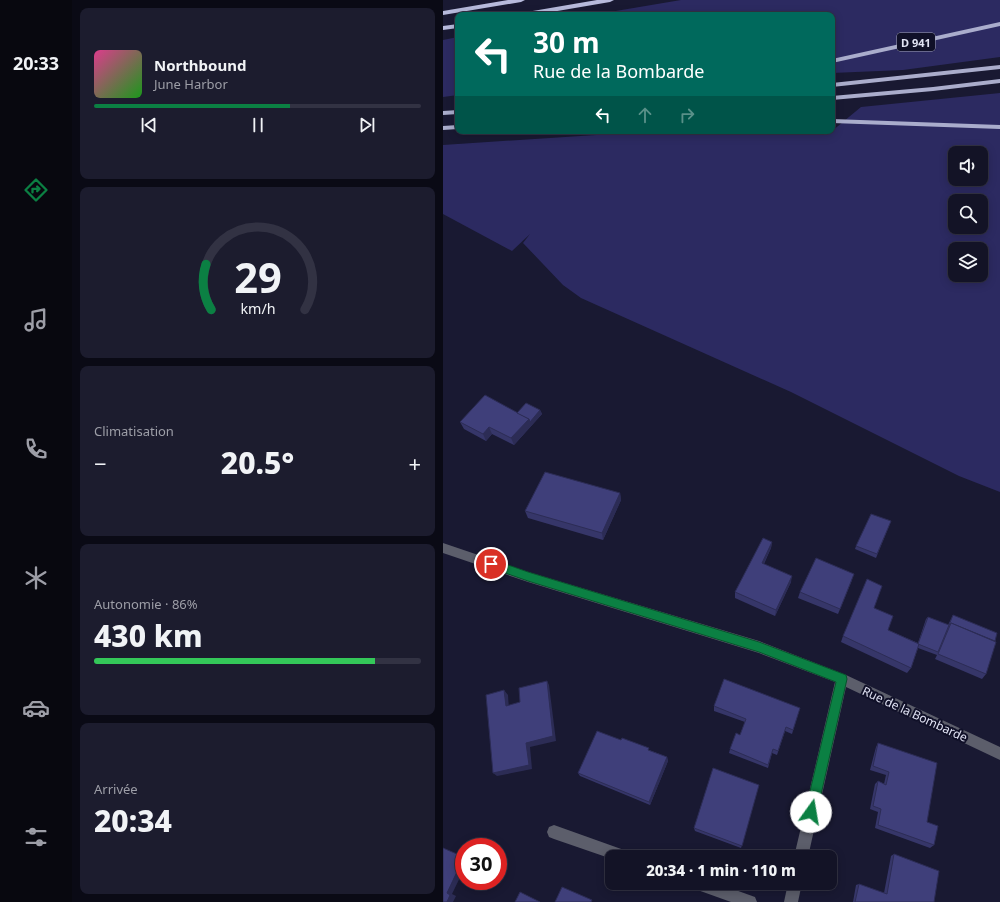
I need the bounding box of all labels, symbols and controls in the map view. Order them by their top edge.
text: 30 m [533,23,600,61]
icon: left [467,28,519,80]
road number: D 941 [897,33,935,51]
text: 20:33 [13,51,59,75]
text: Northbound [154,55,246,75]
text: Rue de la Bombarde [533,59,704,83]
text: June Harbor [154,75,228,93]
icon: left [592,104,614,126]
icon: ahead [634,104,656,126]
icon: right [676,104,698,126]
icon: previous [138,114,160,136]
icon: pause [247,114,269,136]
icon: next [356,114,378,136]
map controls [948,146,988,282]
button: sound [948,146,988,186]
icon: directions [22,176,50,204]
button: search [948,194,988,234]
button: layers [948,242,988,282]
text: 29 [234,249,281,305]
text: km/h [240,299,275,318]
icon: music [22,306,50,334]
text: Climatisation [94,422,174,440]
icon: phone [22,435,50,463]
text: 20.5° [221,442,294,483]
text: − [94,448,107,478]
text: + [408,448,421,478]
pin [474,547,508,581]
icon: arrive [480,553,502,575]
icon: climate [22,564,50,592]
text: Autonomie · 86% [94,595,198,613]
text: 430 km [94,615,203,656]
street label: Rue de la Bombarde [860,682,971,746]
icon: car [22,694,50,722]
text: Arrivée [94,780,138,798]
position arrow [790,791,832,833]
text: 20:34 [94,800,172,841]
icon: filters [22,823,50,851]
speed limit sign: 30 [455,838,507,890]
text: 20:34 · 1 min · 110 m [646,860,796,880]

